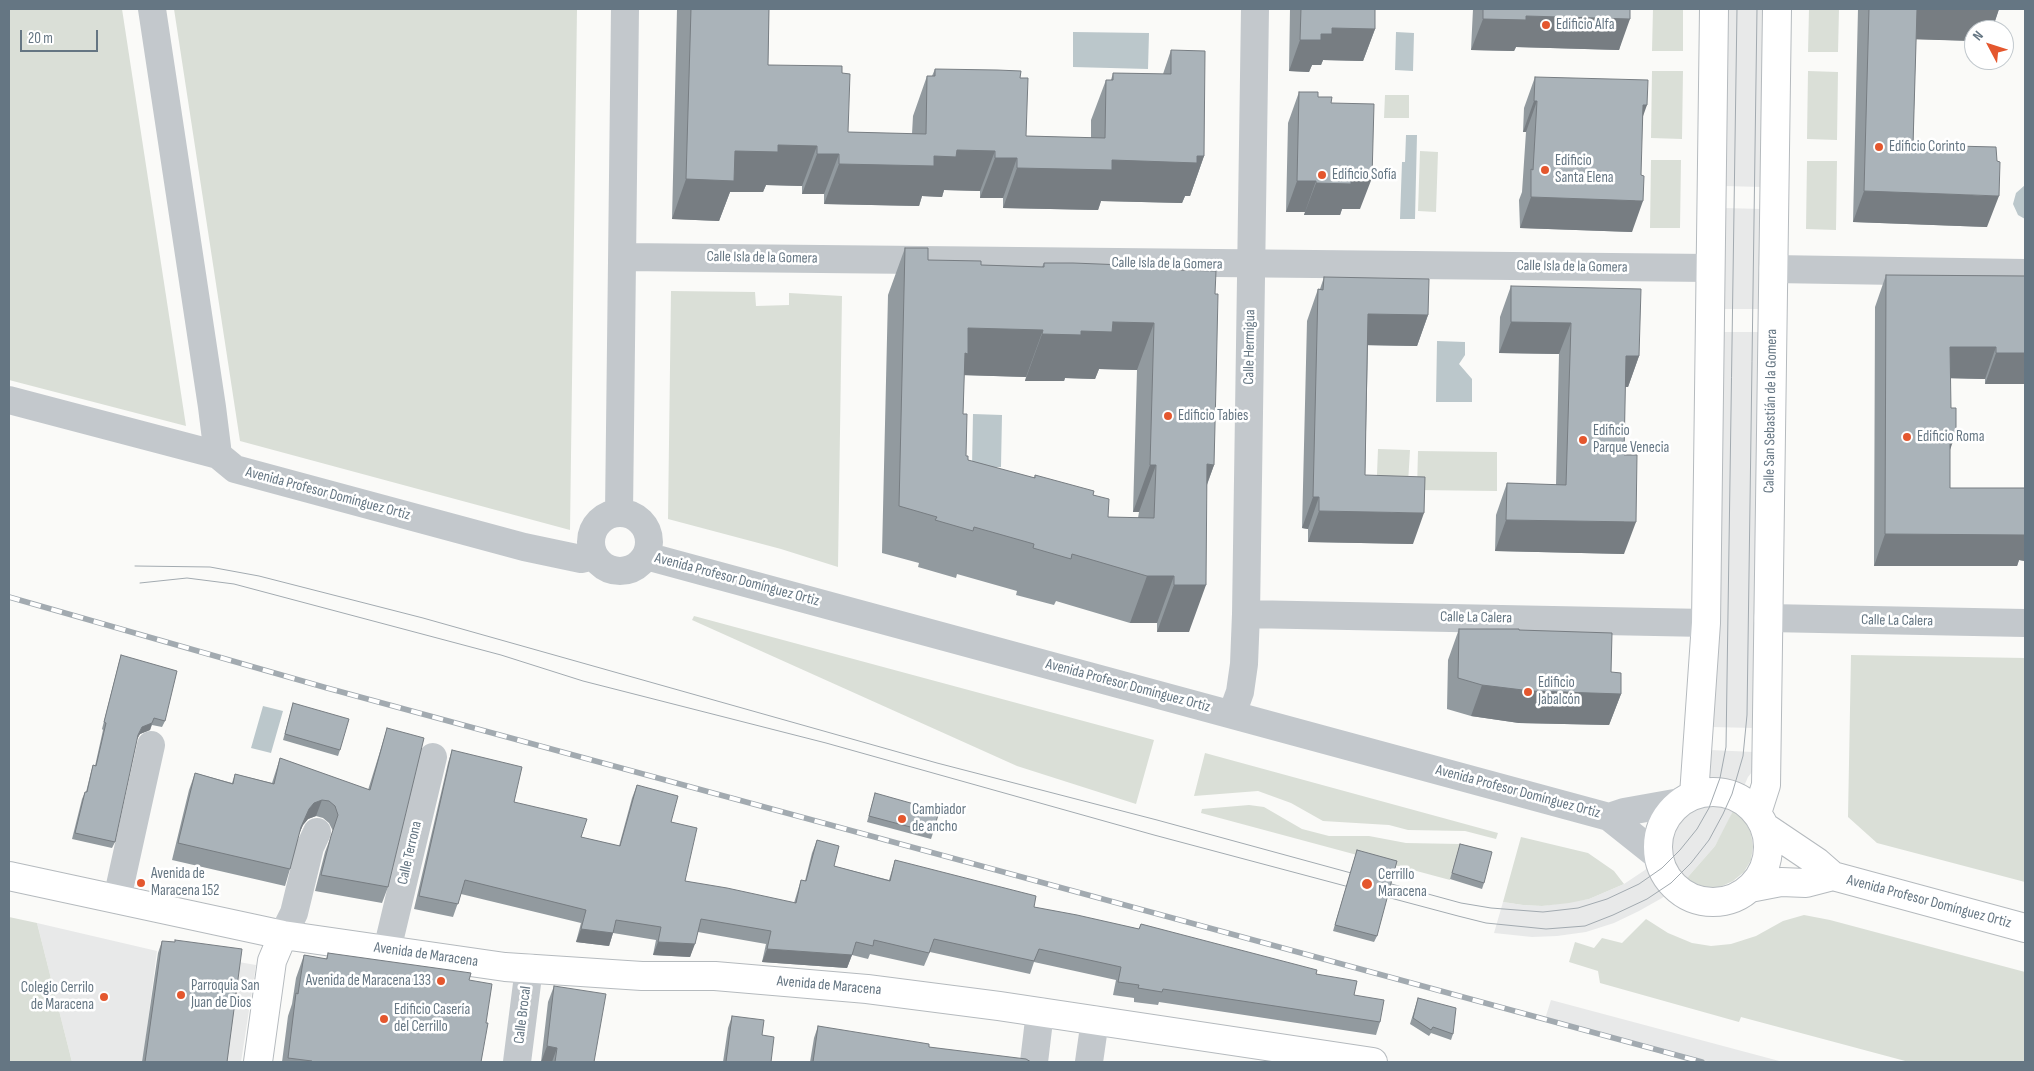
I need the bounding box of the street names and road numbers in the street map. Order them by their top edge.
street label: Calle Isla de la Gomera [706,248,818,268]
street label: Calle Isla de la Gomera [1111,254,1223,274]
street label: Calle Isla de la Gomera [1516,257,1628,277]
street label: Calle Hermigua [1240,309,1260,385]
street label: Calle San Sebastián de la Gomera [1761,329,1781,493]
street label: Avenida Profesor Domínguez Ortiz [244,463,412,525]
street label: Avenida Profesor Domínguez Ortiz [653,549,821,611]
street label: Calle La Calera [1440,608,1512,628]
street label: Calle La Calera [1861,611,1933,631]
street label: Avenida Profesor Domínguez Ortiz [1044,655,1212,717]
street label: Avenida Profesor Domínguez Ortiz [1434,761,1602,823]
street label: Calle Terrona [394,819,426,887]
street label: Avenida Profesor Domínguez Ortiz [1845,871,2013,933]
street label: Avenida de Maracena [373,939,479,971]
street label: Avenida de Maracena [776,972,882,1000]
street label: Calle Brocal [511,985,535,1045]

